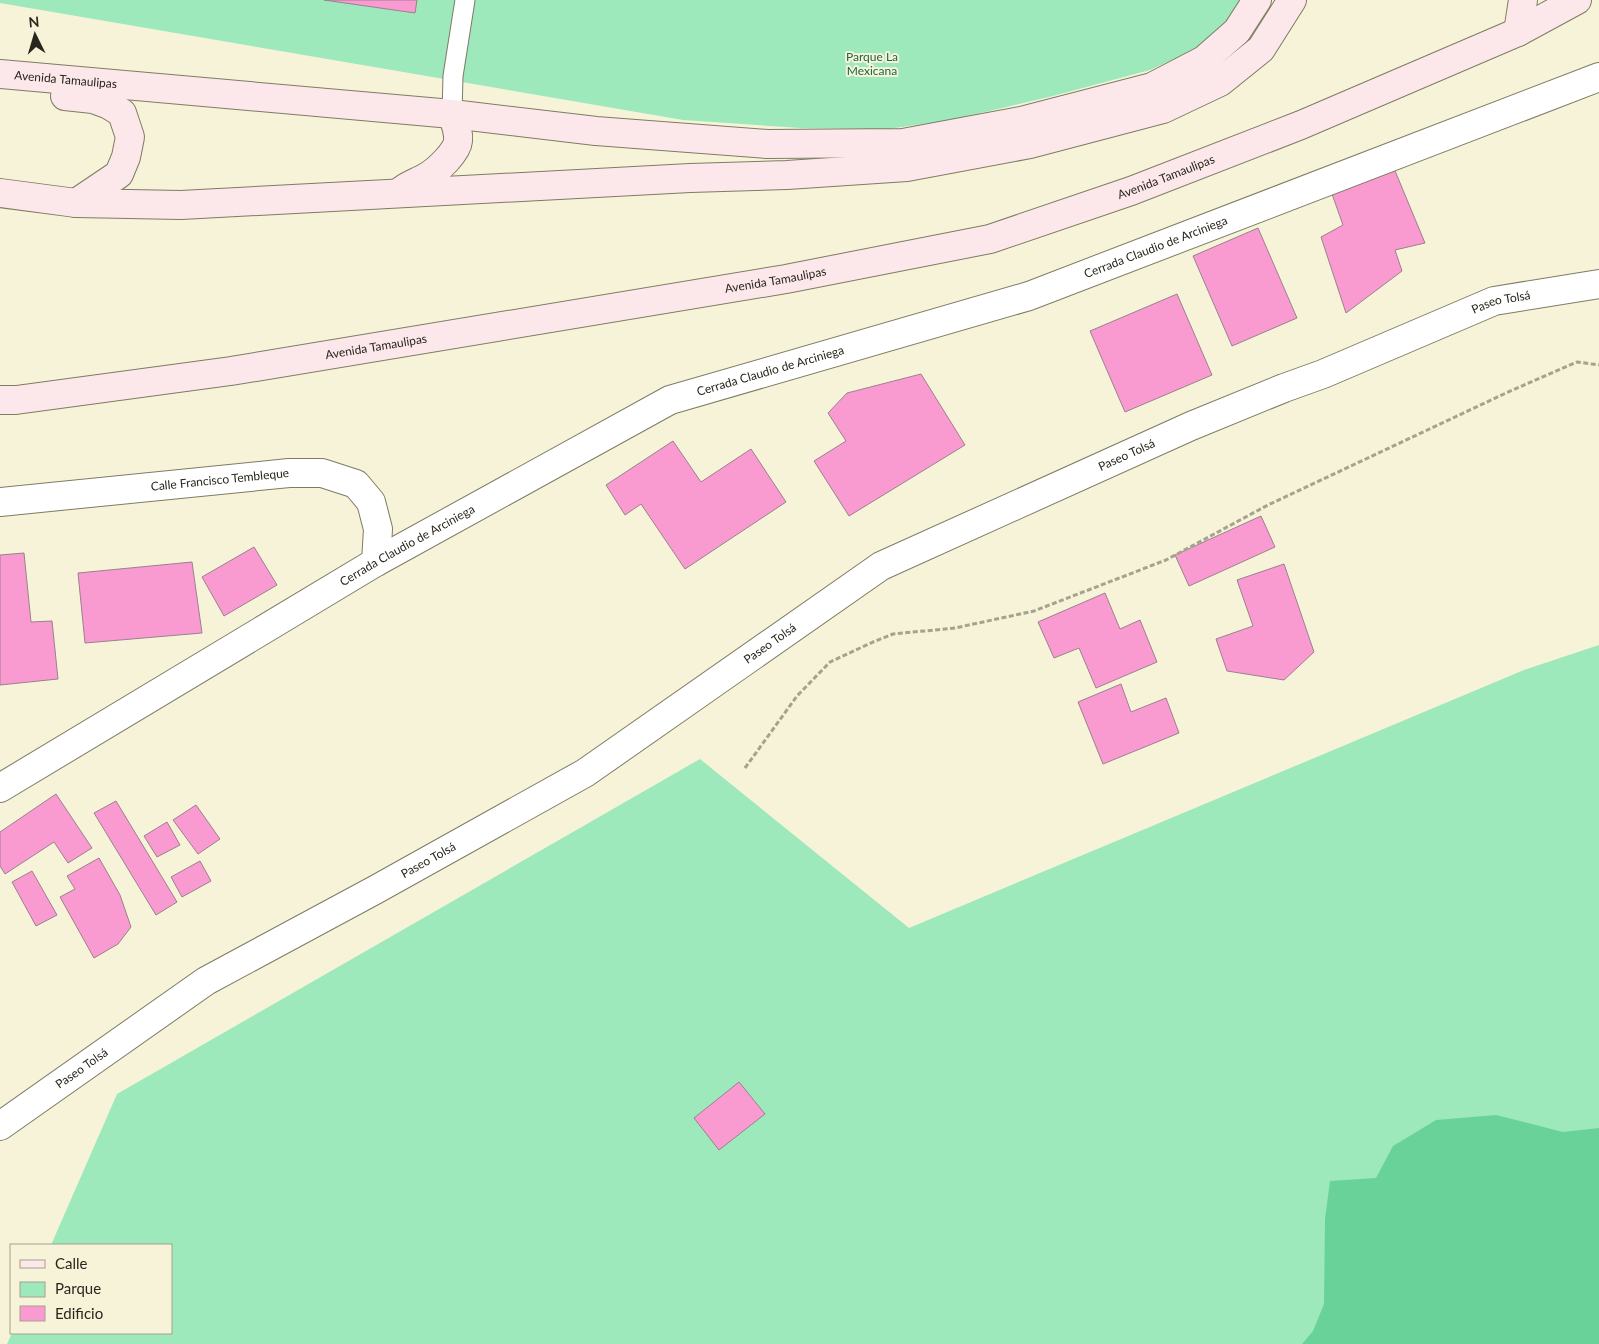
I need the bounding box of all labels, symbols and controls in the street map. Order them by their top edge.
north arrow [10,10,60,60]
text: N [28,13,40,30]
park label: Parque La Mexicana [846,49,898,78]
street label: Avenida Tamaulipas [14,67,118,91]
street label: Avenida Tamaulipas [1115,151,1217,202]
street label: Cerrada Claudio de Arciniega [1082,212,1230,281]
street label: Avenida Tamaulipas [724,263,828,296]
street label: Paseo Tolsá [1469,287,1532,317]
street label: Avenida Tamaulipas [324,331,428,362]
street label: Cerrada Claudio de Arciniega [695,342,846,399]
street label: Paseo Tolsá [1096,435,1157,474]
street label: Calle Francisco Tembleque [150,465,290,494]
street label: Cerrada Claudio de Arciniega [337,501,477,589]
street label: Paseo Tolsá [741,620,799,667]
street label: Paseo Tolsá [398,839,458,881]
street label: Paseo Tolsá [52,1044,111,1092]
legend [10,1244,172,1334]
text: Calle [55,1254,88,1272]
text: Parque [55,1279,101,1297]
text: Edificio [55,1304,103,1322]

